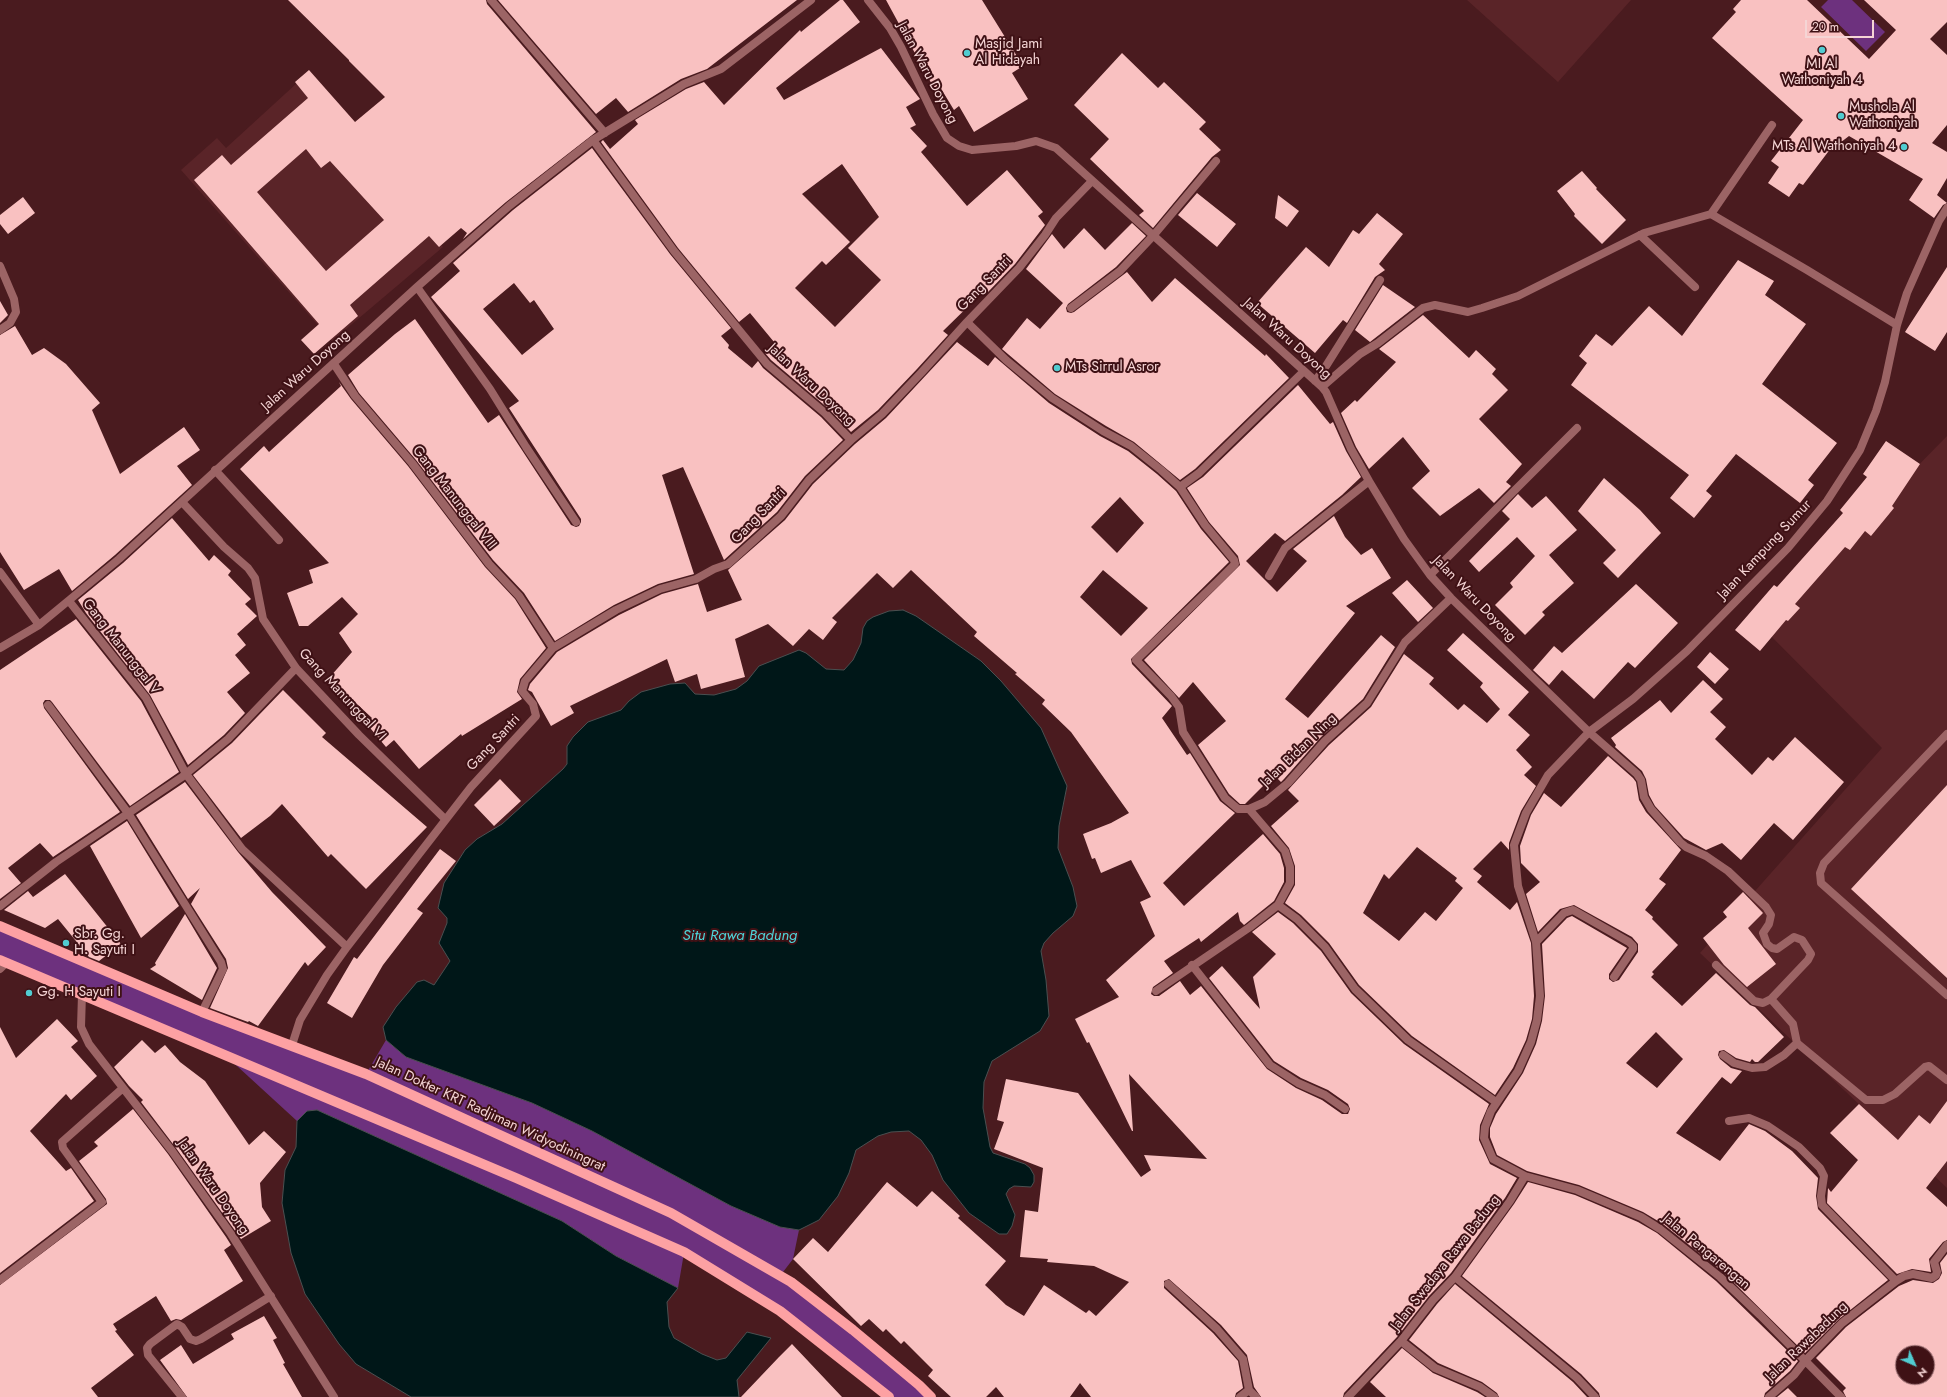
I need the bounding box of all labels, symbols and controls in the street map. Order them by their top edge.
scale bar [1807,12,1876,38]
text: 20 m [1812,18,1839,36]
street label: Jalan Waru Doyong [893,19,961,127]
place label: Masjid Jami Al Hidayah [975,37,1043,70]
marker: MI Al Wathoniyah 4 [1817,45,1827,55]
marker: Masjid Jami Al Hidayah [962,48,972,58]
place label: MI Al Wathoniyah 4 [1781,57,1863,90]
place label: Mushola Al Wathoniyah [1849,100,1918,132]
marker: Mushola Al Wathoniyah [1836,111,1846,121]
place label: MTs Al Wathoniyah 4 [1772,139,1896,155]
marker: MTs Al Wathoniyah 4 [1899,142,1909,152]
street label: Gang Santri [954,253,1016,315]
street label: Jalan Waru Doyong [1239,295,1335,383]
street label: Jalan Waru Doyong [258,327,354,415]
street label: Jalan Waru Doyong [764,340,858,430]
place label: MTs Sirrul Asror [1065,360,1159,376]
marker: MTs Sirrul Asror [1052,363,1062,373]
street label: Gang Manunggal VIII [408,443,500,553]
street label: Gang Santri [728,485,790,547]
street label: Jalan Kampung Sumur [1714,497,1816,603]
street label: Jalan Waru Doyong [1429,553,1519,645]
street label: Gang Manunggal V [78,596,164,698]
street label: Gang Manunggal VI [295,645,389,745]
street label: Gang Santri [464,711,524,775]
street label: Jalan Bidan Ning [1258,711,1340,791]
place label: Sbr. Gg. H. Sayuti I [74,927,135,960]
water label: Situ Rawa Badung [683,927,797,945]
marker: Sbr. Gg. H. Sayuti I [61,938,71,948]
place label: Gg. H Sayuti I [37,985,121,1001]
marker: Gg. H Sayuti I [24,988,34,998]
street label: Jalan Dokter KRT Radjiman Widyodiningrat [372,1054,608,1176]
street label: Jalan Waru Doyong [174,1136,252,1238]
street label: Jalan Swadaya Rawa Badung [1388,1192,1504,1334]
street label: Jalan Pengarengan [1659,1210,1753,1294]
street label: Jalan Rawabadung [1762,1299,1852,1385]
north arrow [1895,1345,1935,1385]
text: N [1914,1364,1932,1382]

